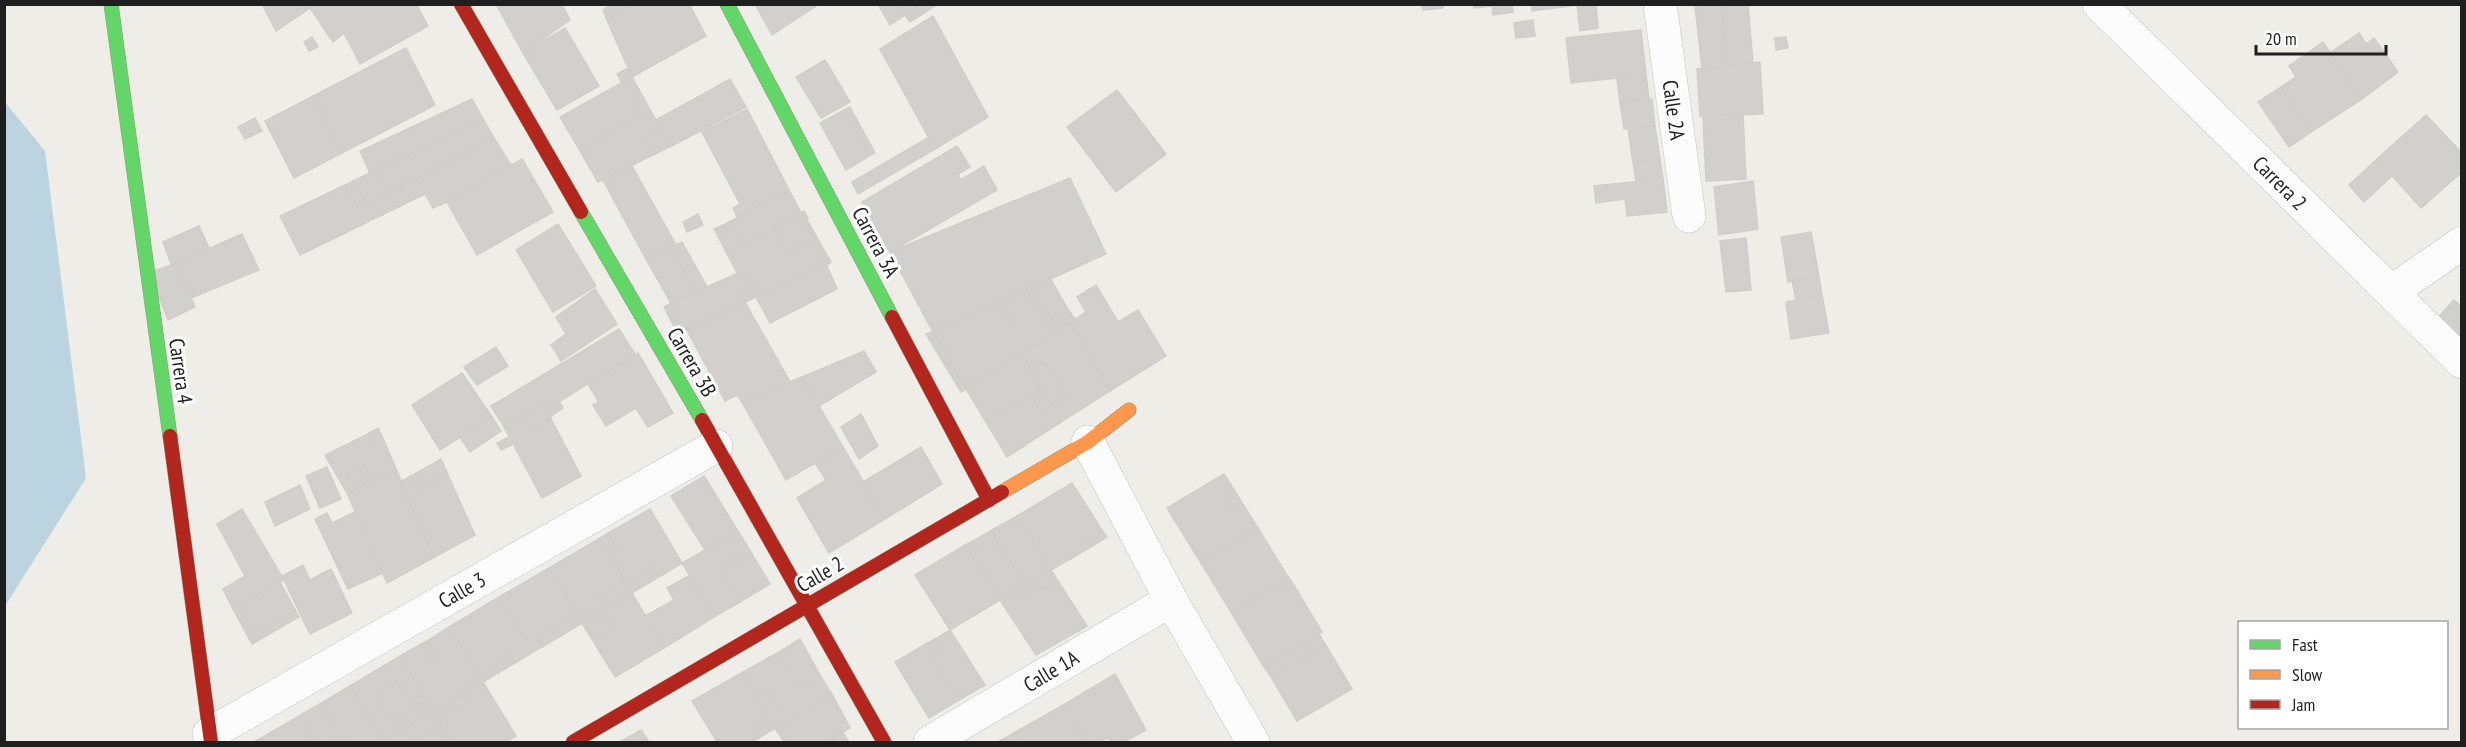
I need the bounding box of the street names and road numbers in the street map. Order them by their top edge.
street label: Calle 2A [1656,78,1692,142]
street label: Carrera 2 [2247,150,2313,216]
street label: Carrera 3A [846,202,906,282]
street label: Carrera 3B [661,322,723,402]
street label: Carrera 4 [163,336,199,406]
street label: Calle 2 [792,550,848,598]
street label: Calle 3 [434,566,490,614]
street label: Calle 1A [1018,644,1084,698]

